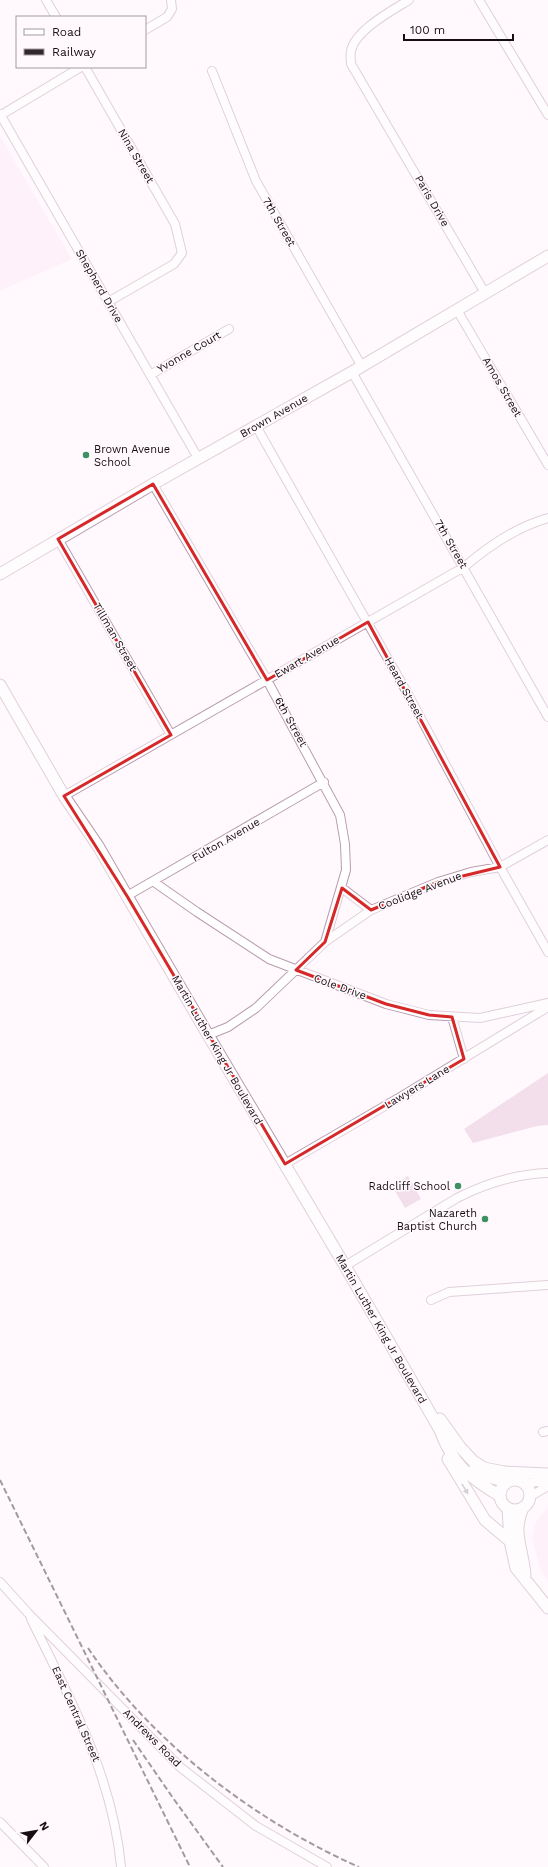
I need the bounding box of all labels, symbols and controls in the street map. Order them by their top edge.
legend [16,16,146,68]
scale bar [404,16,513,42]
text: 100 m [410,23,445,37]
text: Road [52,25,81,39]
text: Railway [52,45,97,59]
street label: Nina Street [115,126,157,186]
street label: Paris Drive [412,173,452,229]
street label: 7th Street [260,195,298,249]
street label: Shepherd Drive [73,247,125,325]
street label: Yvonne Court [155,328,224,376]
street label: Amos Street [480,355,525,420]
street label: Brown Avenue [238,391,310,441]
place label: Brown Avenue School [94,443,170,469]
marker: Brown Avenue School [81,450,91,460]
street label: 7th Street [432,517,470,571]
street label: Tillman Street [90,601,140,674]
street label: Ewart Avenue [272,633,342,681]
street label: Heard Street [382,655,427,721]
street label: 6th Street [272,695,310,750]
street label: Fulton Avenue [190,815,262,865]
street label: Coolidge Avenue [376,869,464,913]
street label: Cole Drive [312,971,368,1003]
street label: Martin Luther King Jr Boulevard [169,973,265,1127]
street label: Lawyers Lane [382,1062,452,1112]
place label: Radcliff School [369,1180,451,1193]
marker: Radcliff School [453,1181,463,1191]
place label: Nazareth Baptist Church [397,1207,477,1233]
marker: Nazareth Baptist Church [480,1214,490,1224]
street label: Martin Luther King Jr Boulevard [333,1252,429,1406]
one-way arrow [462,1483,469,1495]
street label: East Central Street [49,1664,103,1764]
street label: Andrews Road [120,1706,184,1770]
north arrow [16,1811,56,1851]
text: N [36,1819,52,1833]

